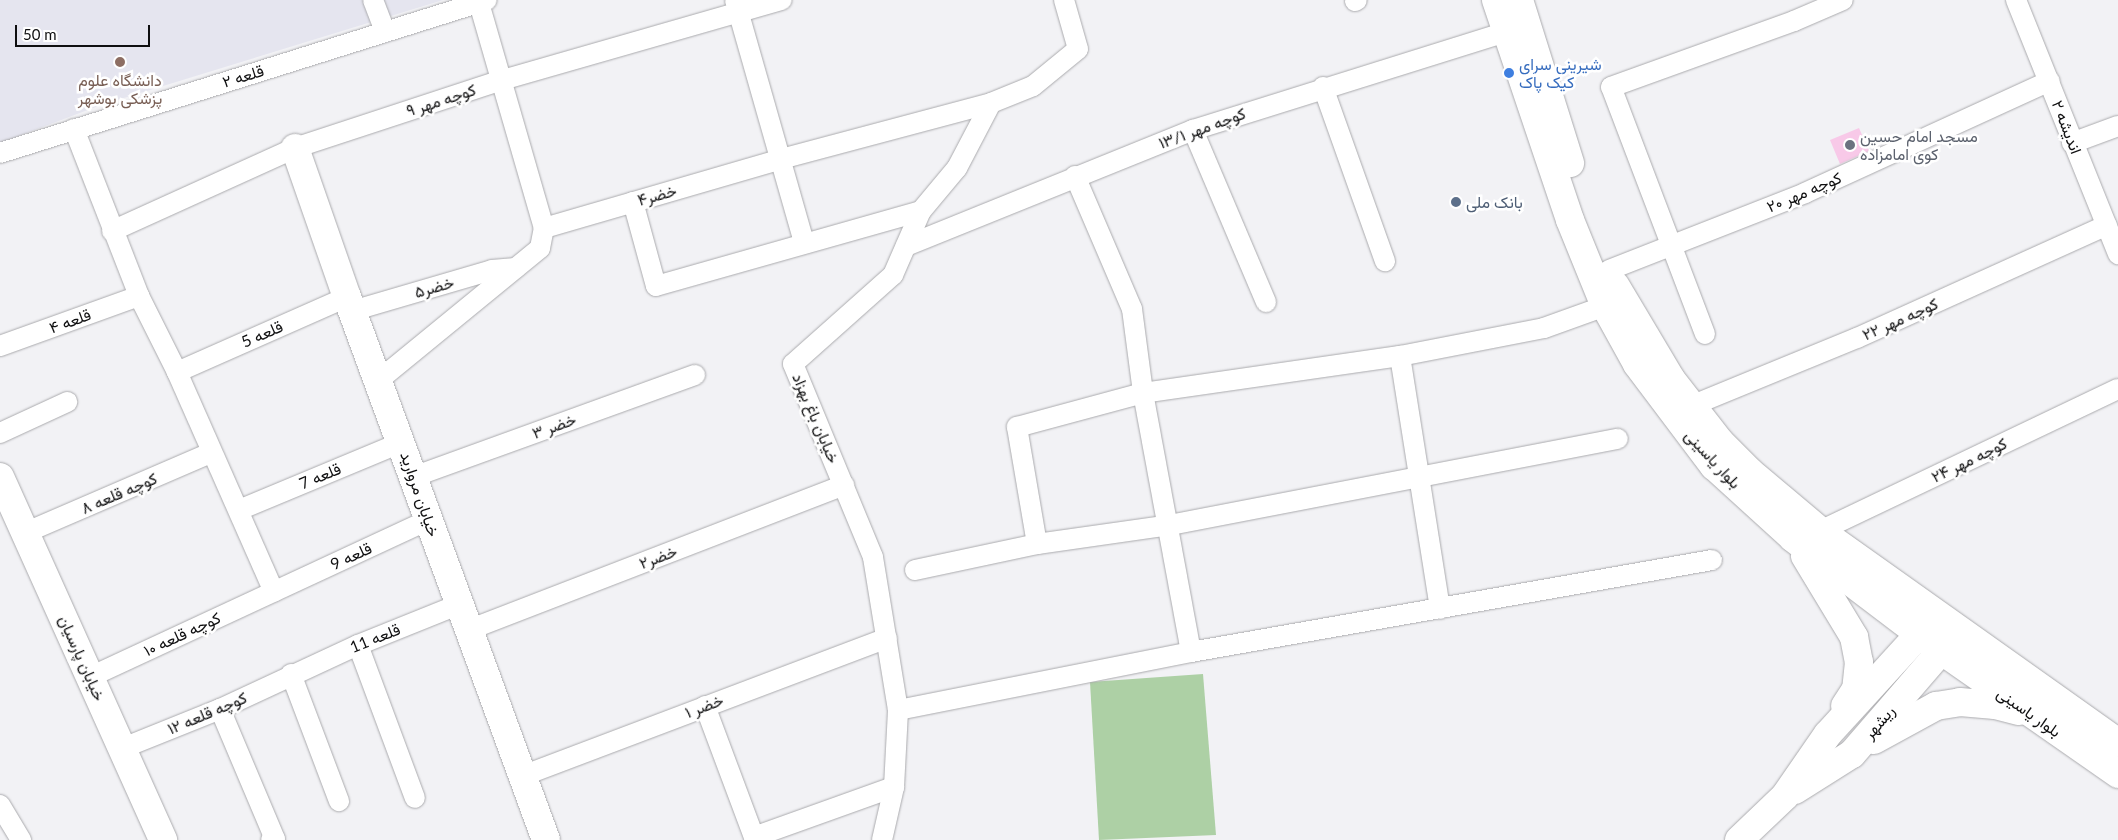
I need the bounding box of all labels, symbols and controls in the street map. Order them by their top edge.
scale bar [18,15,152,47]
text: 50 m [23,25,57,43]
place label: شیرینی سرای کیک پاک [1519,54,1602,92]
marker: دانشگاه علوم پزشکی بوشهر [114,56,126,68]
street label: قلعه ۲ [220,61,266,91]
marker: شیرینی سرای کیک پاک [1503,67,1515,79]
place label: دانشگاه علوم پزشکی بوشهر [78,70,162,108]
street label: کوچه مهر ۹ [404,80,478,120]
street label: اندیشه ۲ [2048,97,2086,157]
street label: کوچه مهر ۱۳/۱ [1156,103,1248,153]
place label: مسجد امام حسین کوی امامزاده [1860,126,1978,164]
marker: مسجد امام حسین کوی امامزاده [1844,139,1856,151]
street label: کوچه مهر ۲۰ [1764,168,1844,216]
street label: خضر۴ [635,180,679,210]
place label: بانک ملی [1466,192,1523,212]
marker: بانک ملی [1450,196,1462,208]
street label: خضر۵ [412,272,456,302]
street label: کوچه مهر ۲۲ [1859,294,1941,344]
street label: قلعه ۴ [46,305,94,337]
street label: قلعه 5 [238,316,286,352]
street label: خیابان باغ بهزاد [788,370,844,466]
street label: خضر ۳ [529,409,579,443]
street label: بلوار یاسینی [1681,426,1745,492]
street label: کوچه مهر ۲۴ [1928,433,2010,487]
street label: خیابان مروارید [396,449,444,539]
street label: قلعه 7 [296,459,344,493]
street label: کوچه قلعه ۸ [78,468,160,518]
street label: قلعه 9 [327,538,375,574]
street label: خضر۲ [636,541,680,573]
street label: کوچه قلعه ۱۰ [140,608,224,660]
street label: خیابان پارسیان [55,612,109,704]
street label: قلعه 11 [347,619,403,657]
street label: بلوار یاسینی [1993,683,2065,741]
street label: کوچه قلعه ۱۲ [164,688,250,738]
street label: خضر ۱ [682,690,726,722]
street label: ریشهر [1859,701,1899,743]

